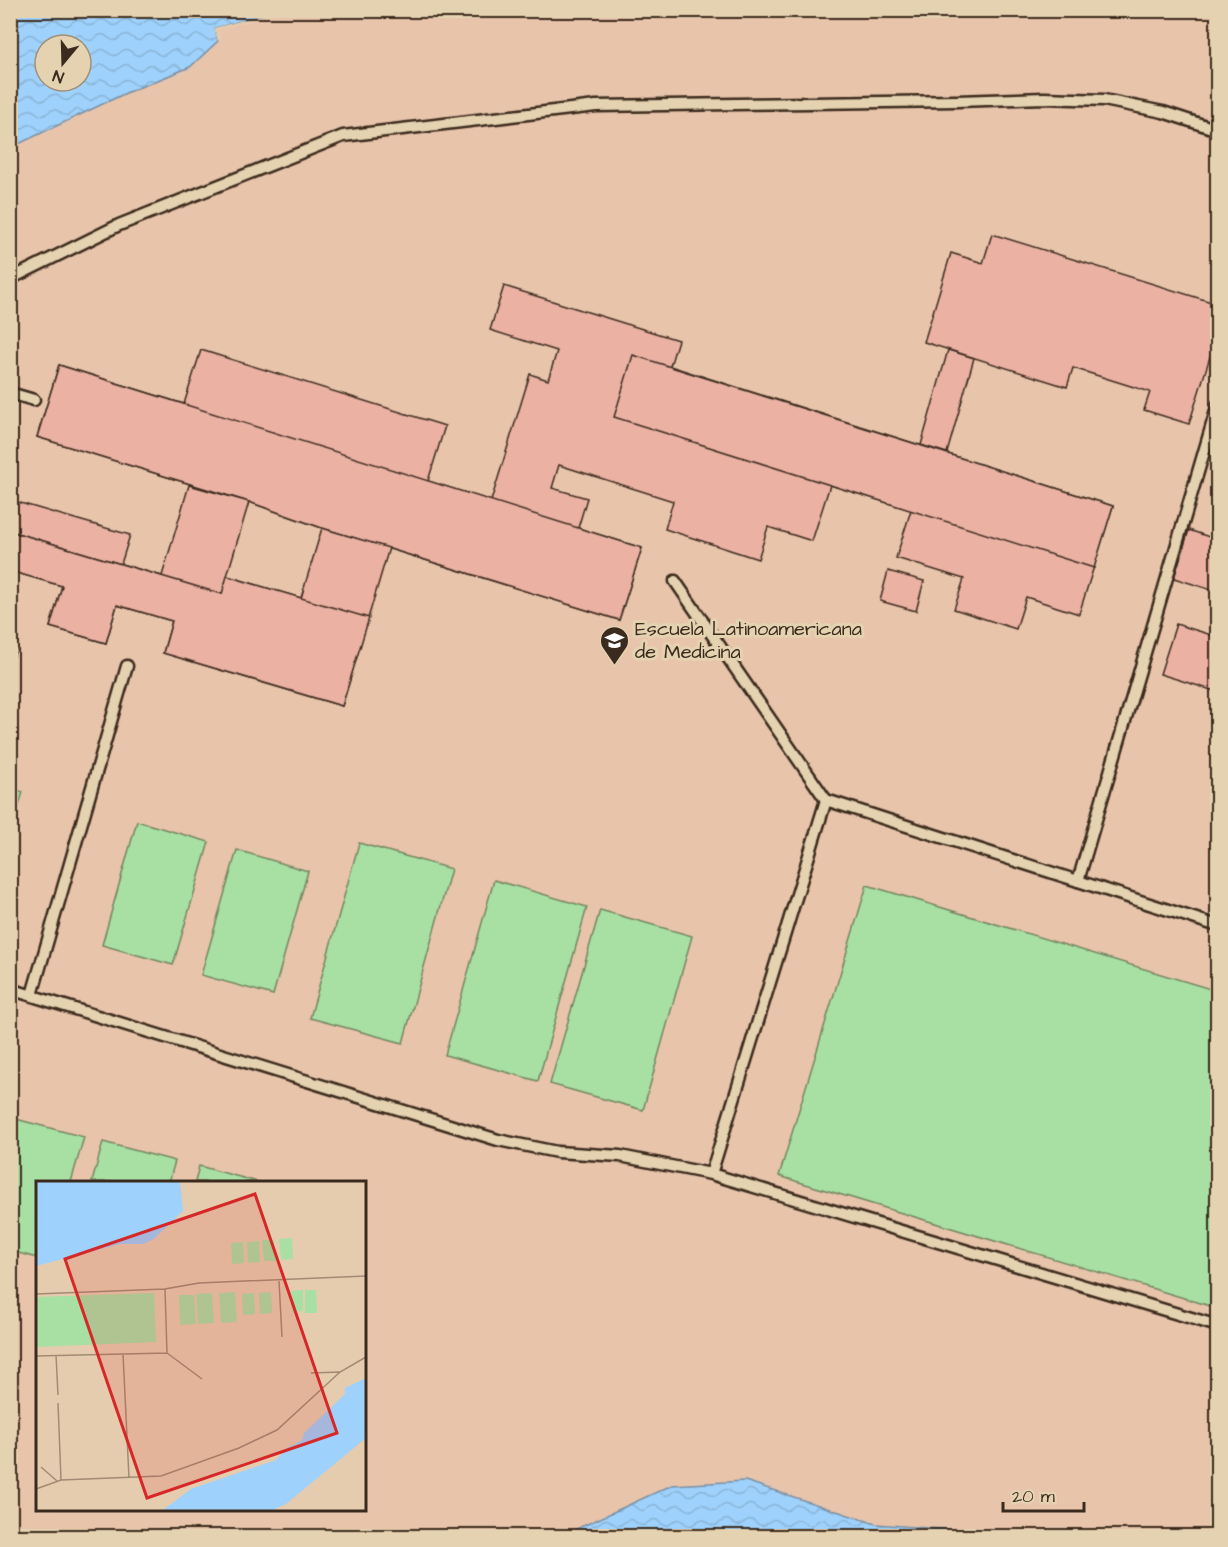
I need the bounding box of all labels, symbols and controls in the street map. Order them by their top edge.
north arrow [33,33,93,93]
text: N [50,64,67,88]
place label: Escuela Latinoamericana de Medicina [635,615,862,666]
school or university icon: Escuela Latinoamericana de Medicina [598,624,630,666]
inset map [36,1181,366,1511]
scale bar [1003,1475,1084,1513]
text: 20 m [1012,1484,1055,1509]

